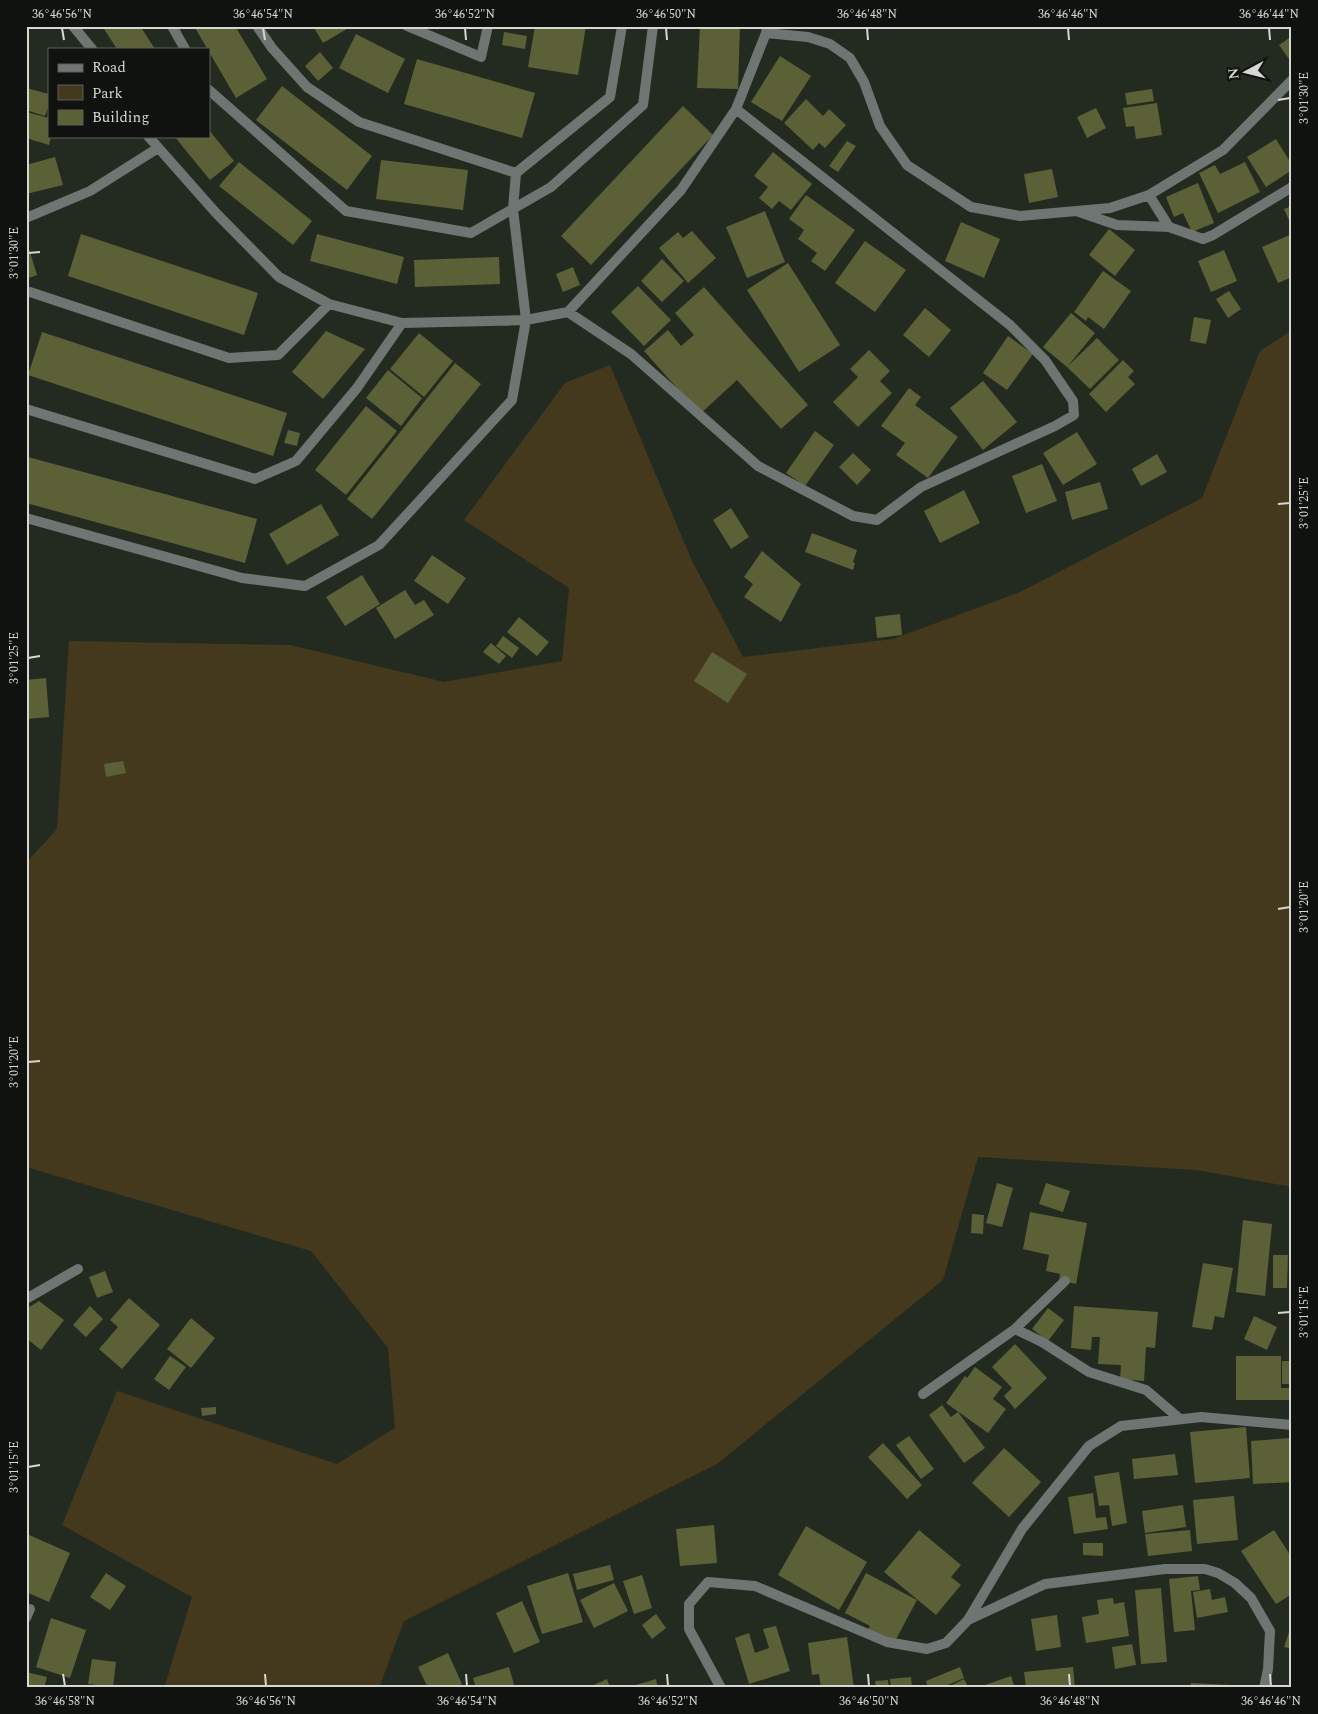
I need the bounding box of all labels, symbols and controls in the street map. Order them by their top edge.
text: 36°46'56"N [32,5,92,24]
text: 36°46'54"N [233,5,293,24]
text: 36°46'52"N [435,5,495,24]
text: 36°46'50"N [636,5,696,24]
text: 36°46'48"N [837,5,897,24]
text: 36°46'46"N [1038,5,1098,24]
text: 36°46'44"N [1239,5,1299,24]
legend [48,48,210,138]
north arrow [1220,48,1270,98]
text: Road [92,56,126,79]
text: N [1222,67,1245,80]
text: 3°01'30"E [1295,72,1314,124]
text: Park [92,82,123,105]
text: Building [92,106,149,129]
text: 3°01'30"E [5,227,24,279]
text: 3°01'25"E [1295,477,1314,529]
text: 3°01'25"E [5,632,24,684]
text: 3°01'20"E [1295,881,1314,933]
text: 3°01'20"E [5,1036,24,1088]
text: 3°01'15"E [1295,1286,1314,1338]
text: 3°01'15"E [5,1441,24,1493]
text: 36°46'58"N [35,1692,95,1711]
text: 36°46'56"N [236,1692,296,1711]
text: 36°46'54"N [437,1692,497,1711]
text: 36°46'52"N [638,1692,698,1711]
text: 36°46'50"N [839,1692,899,1711]
text: 36°46'48"N [1040,1692,1100,1711]
text: 36°46'46"N [1241,1692,1301,1711]

